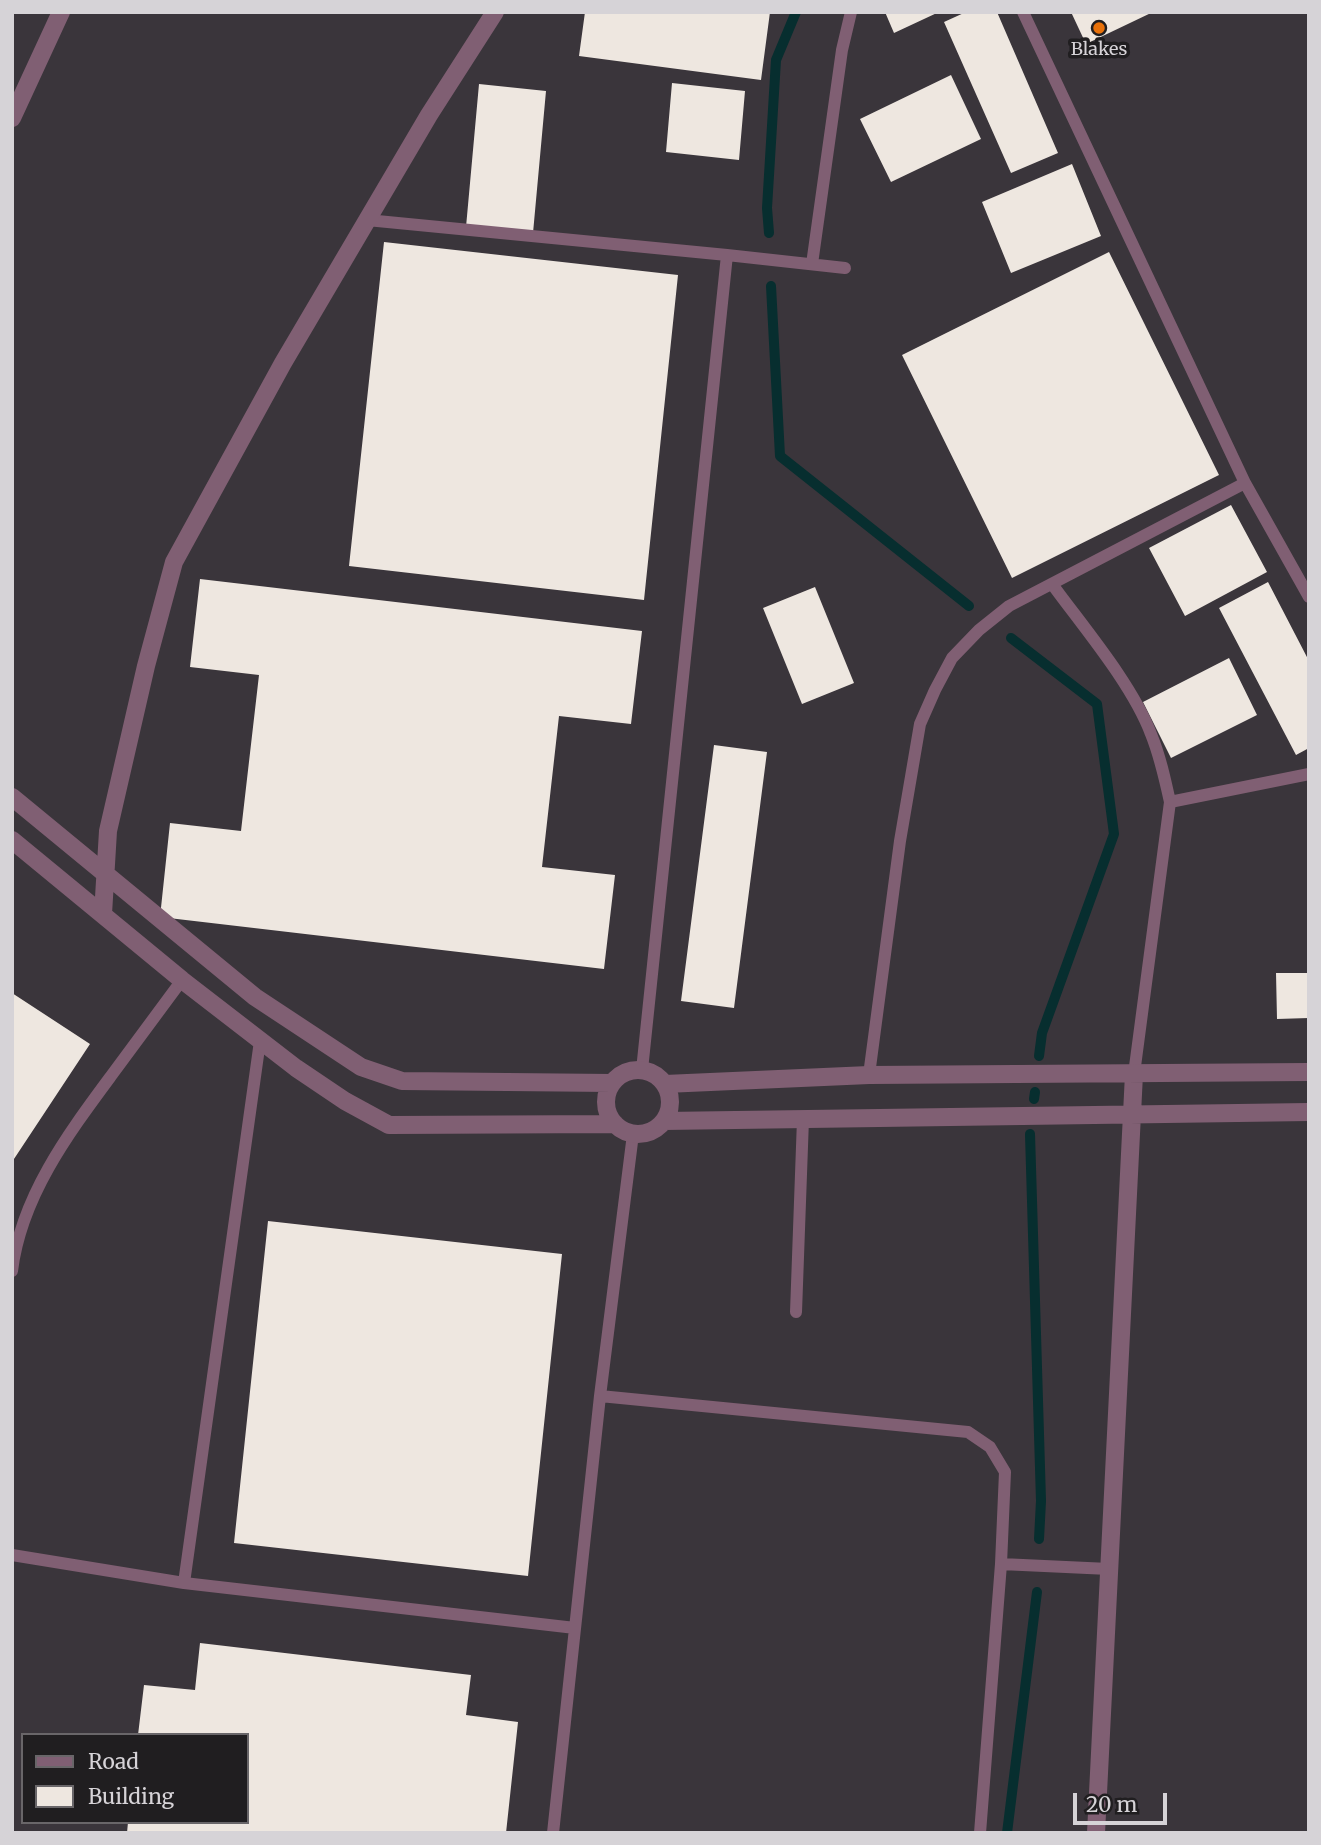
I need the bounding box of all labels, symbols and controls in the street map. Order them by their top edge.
marker: Blakes [1091,20,1107,36]
place label: Blakes [1071,39,1127,61]
legend [21,1733,248,1824]
text: Road [88,1748,139,1775]
scale bar [1076,1778,1170,1822]
text: Building [88,1783,174,1810]
text: 20 m [1086,1791,1137,1818]

